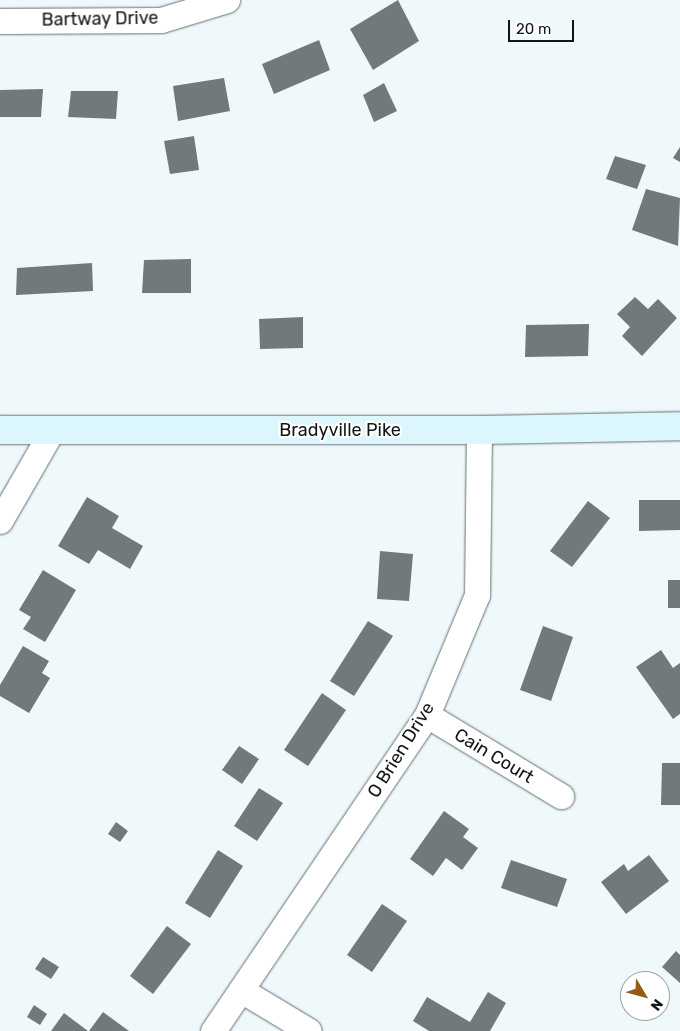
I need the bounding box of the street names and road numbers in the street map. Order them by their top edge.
street label: Bartway Drive [41,7,159,31]
street label: Bradyville Pike [279,419,401,441]
street label: O Brien Drive [363,698,439,802]
street label: Cain Court [450,724,538,788]

